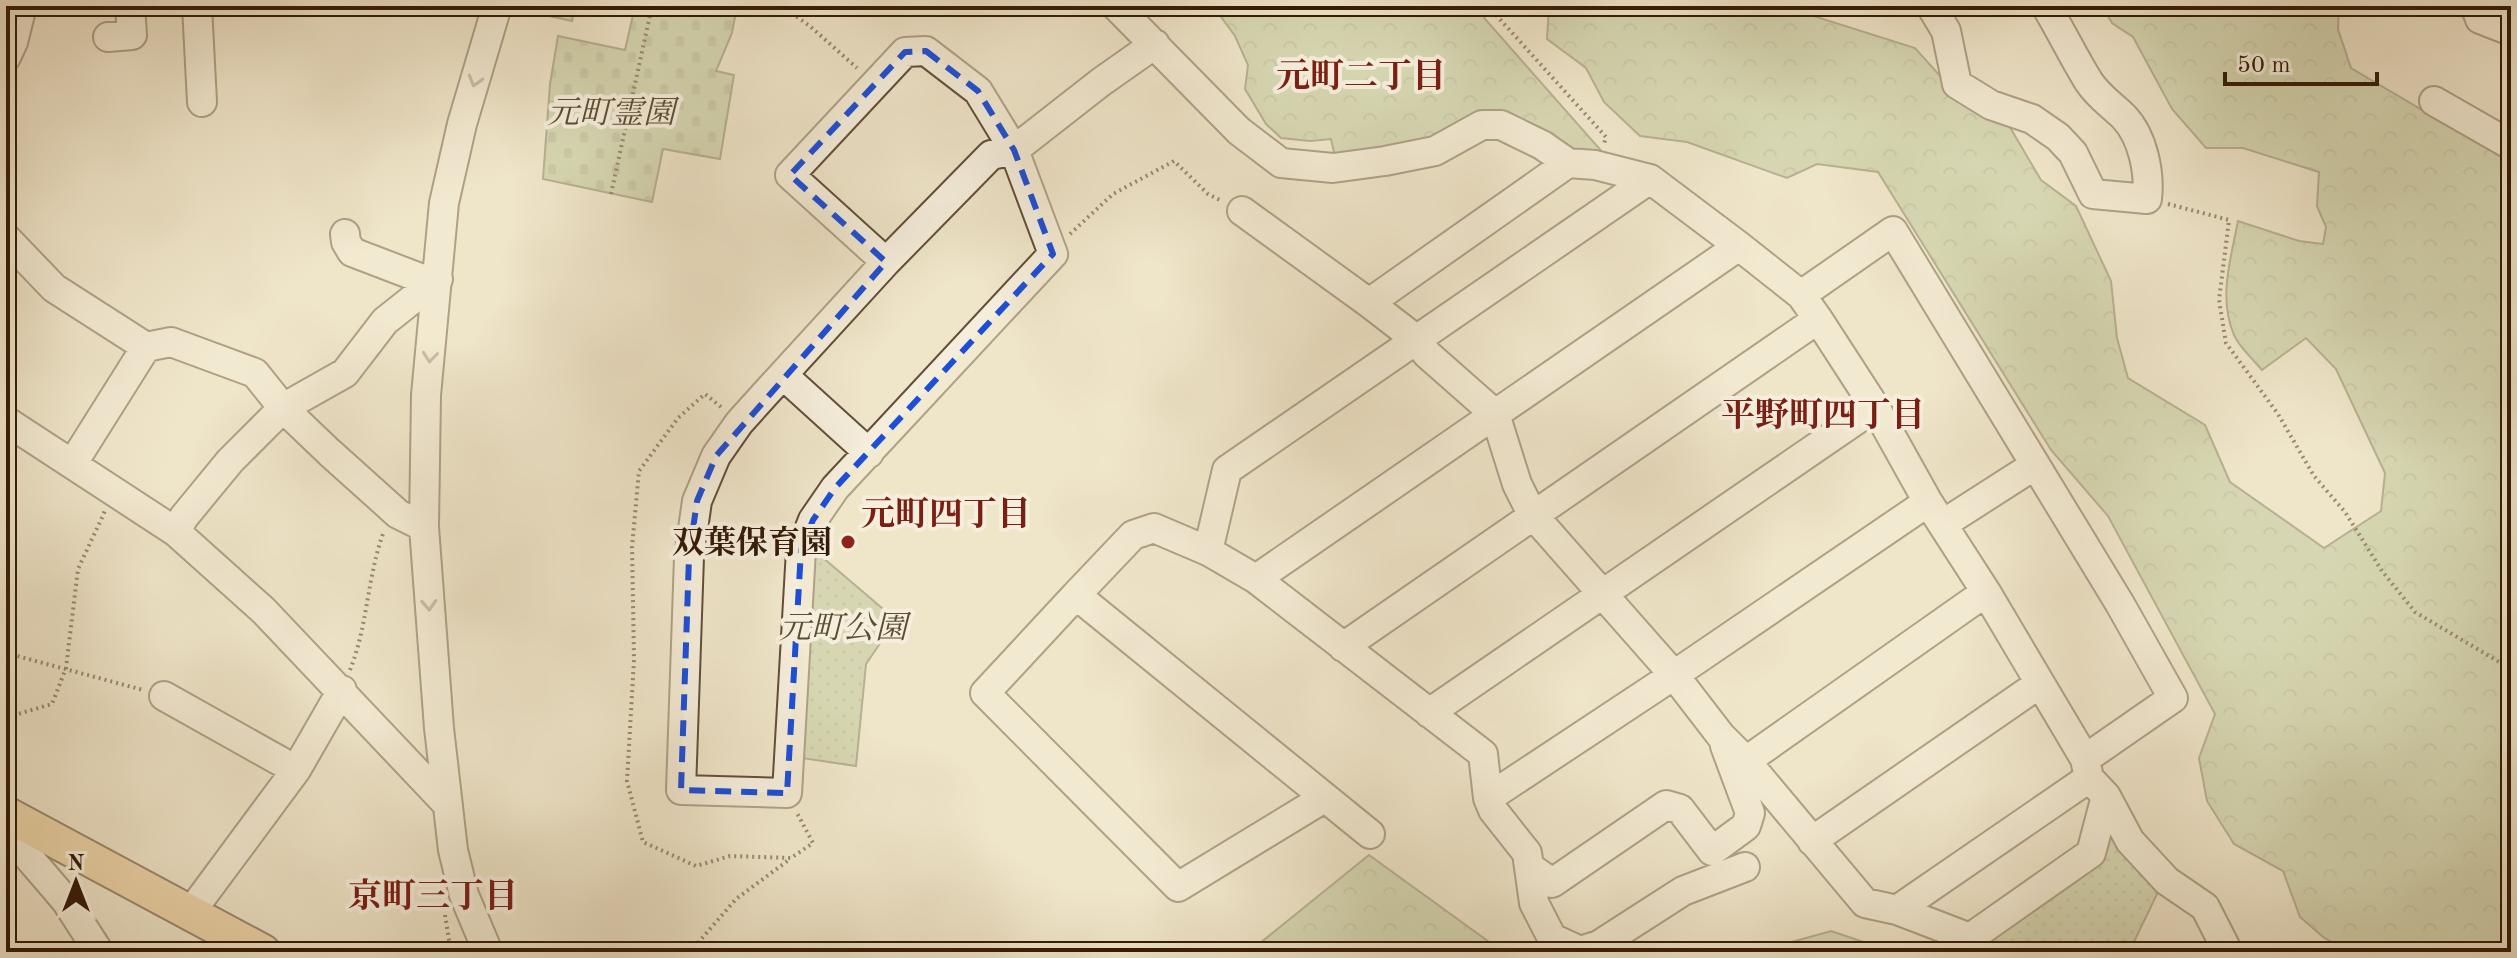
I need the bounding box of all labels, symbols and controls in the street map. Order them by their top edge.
scale bar [2225,36,2377,86]
text: 50 m [2237,54,2291,78]
district label: 元町二丁目 [1276,58,1446,95]
one-way arrow [468,73,484,87]
park label: 元町霊園 [547,96,680,131]
one-way arrow [422,351,439,364]
district label: 平野町四丁目 [1721,397,1925,434]
district label: 元町四丁目 [861,496,1031,533]
place label: 双葉保育園 [672,525,832,561]
marker: 双葉保育園 [839,533,857,551]
one-way arrow [420,599,437,612]
park label: 元町公園 [779,611,912,646]
north arrow [36,842,116,922]
text: N [68,853,85,875]
district label: 京町三丁目 [348,878,518,915]

